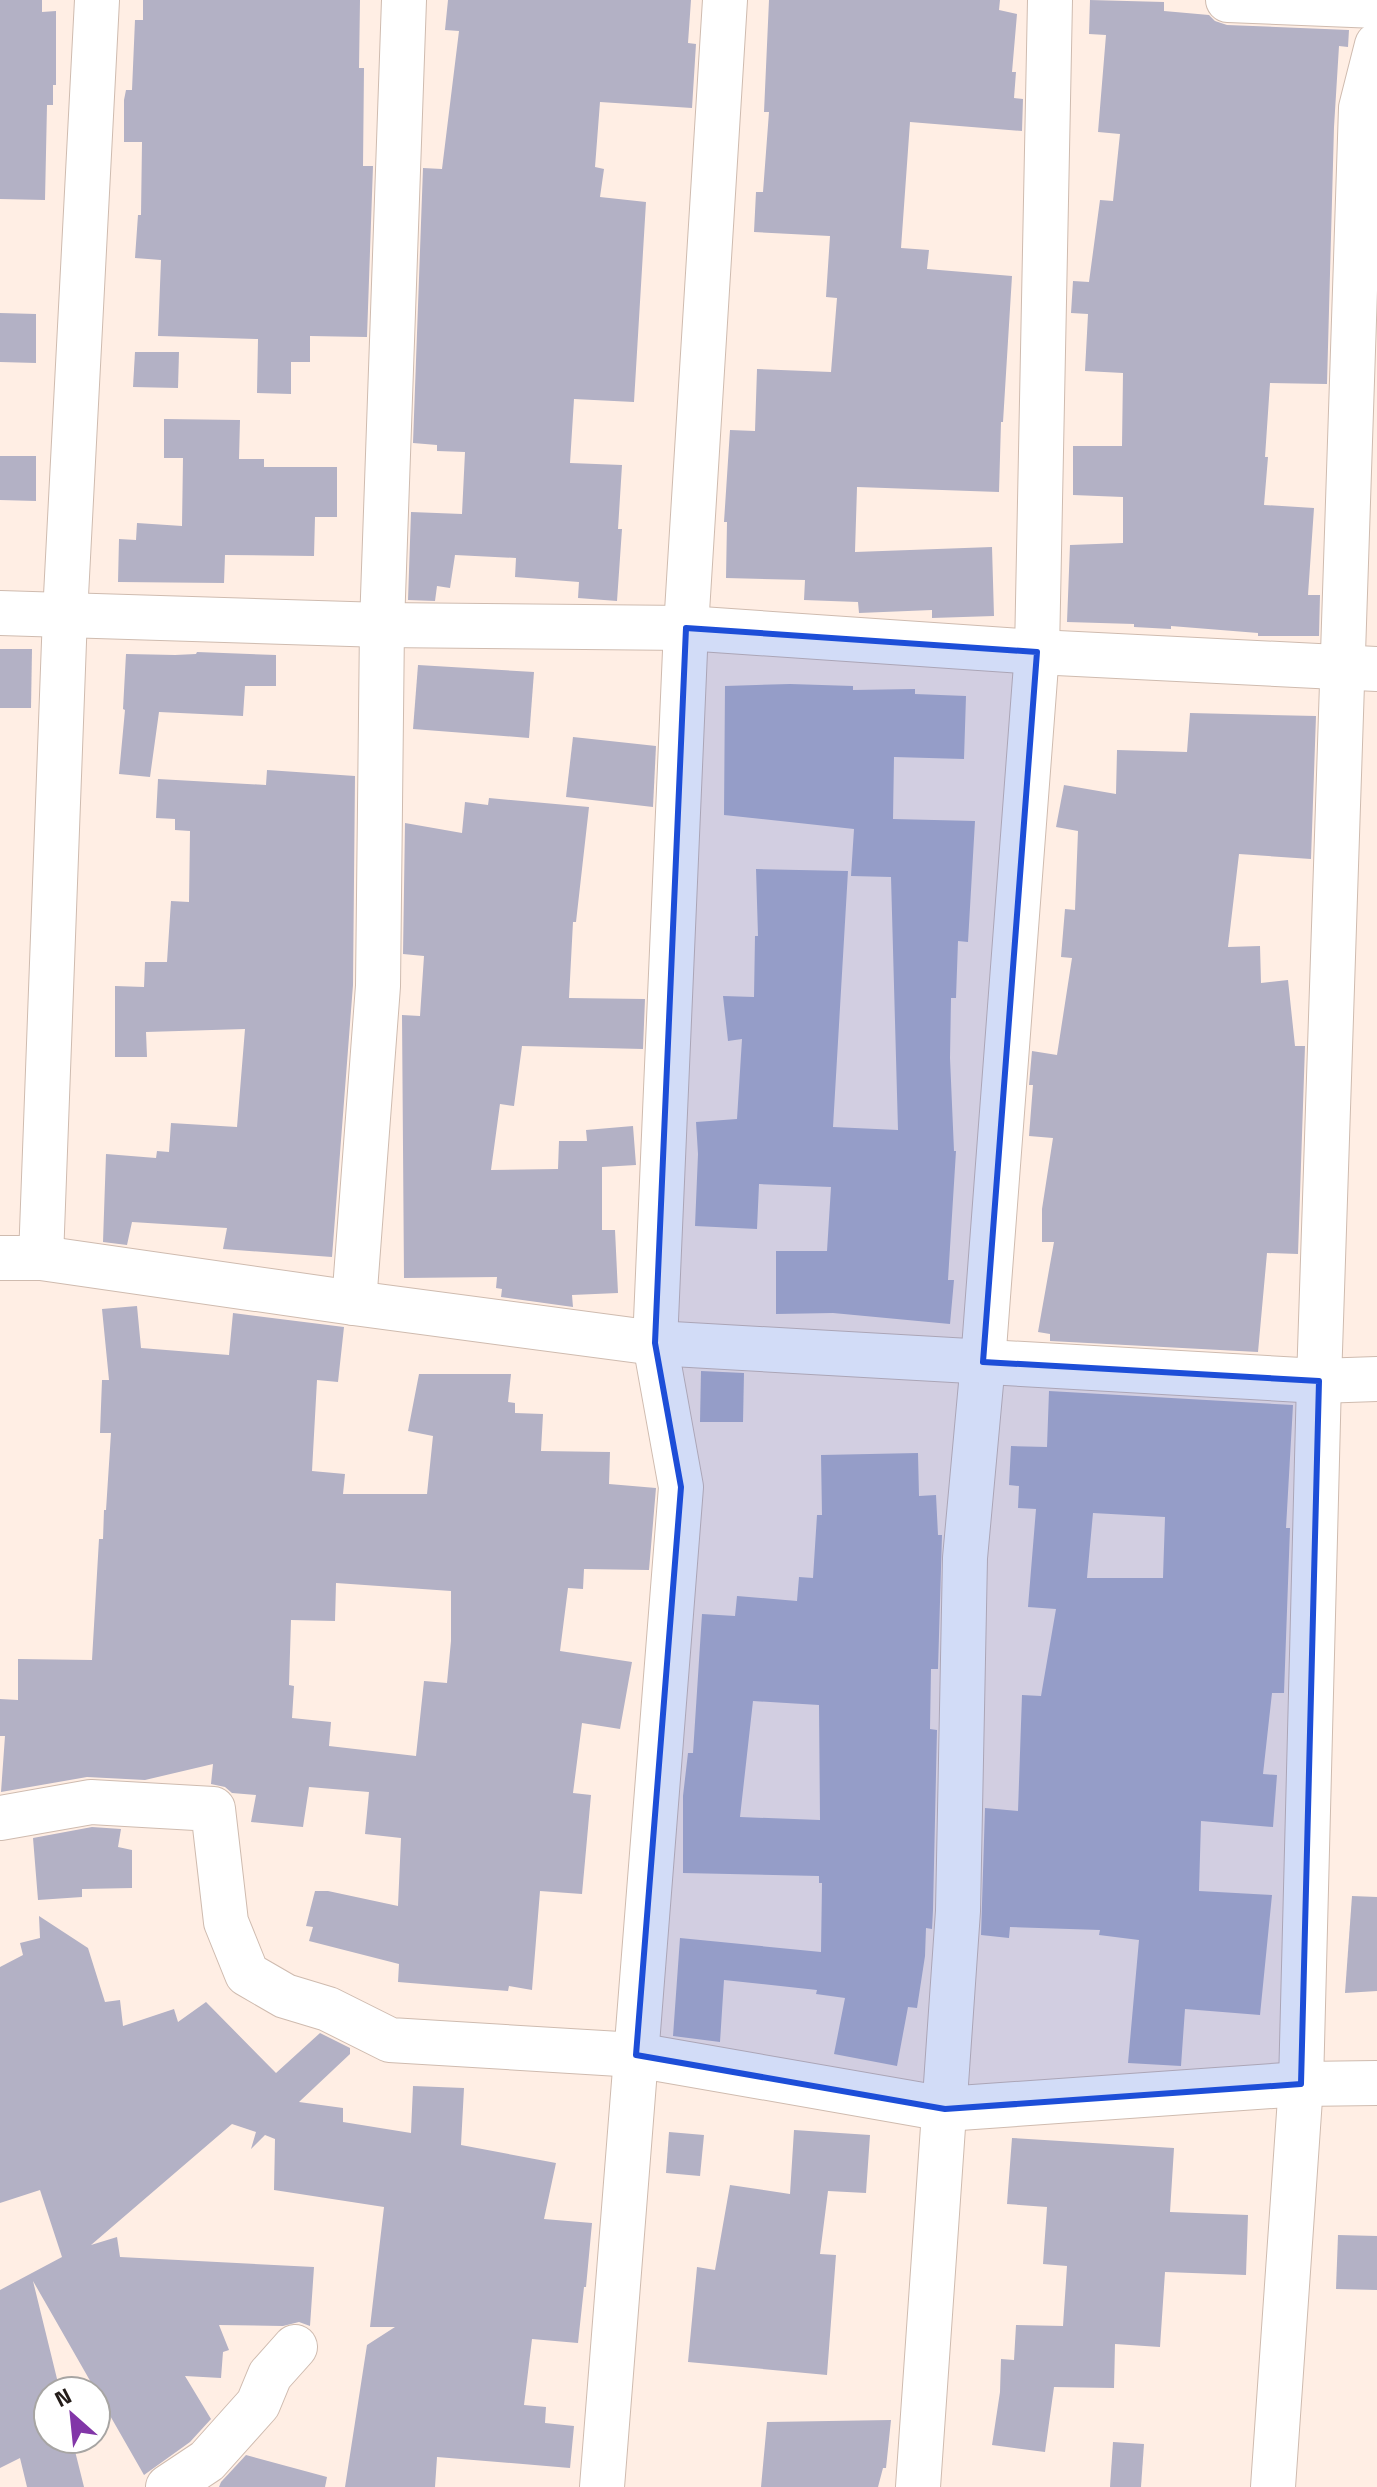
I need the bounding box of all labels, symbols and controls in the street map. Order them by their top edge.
north arrow [32,2375,112,2455]
text: N [48,2379,77,2416]

